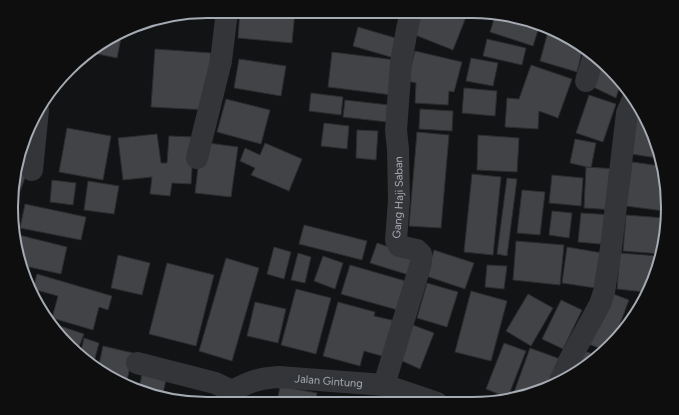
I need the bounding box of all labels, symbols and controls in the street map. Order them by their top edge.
street label: Gang Haji Saban [390,156,406,239]
street label: Jalan Gintung [294,372,363,390]

